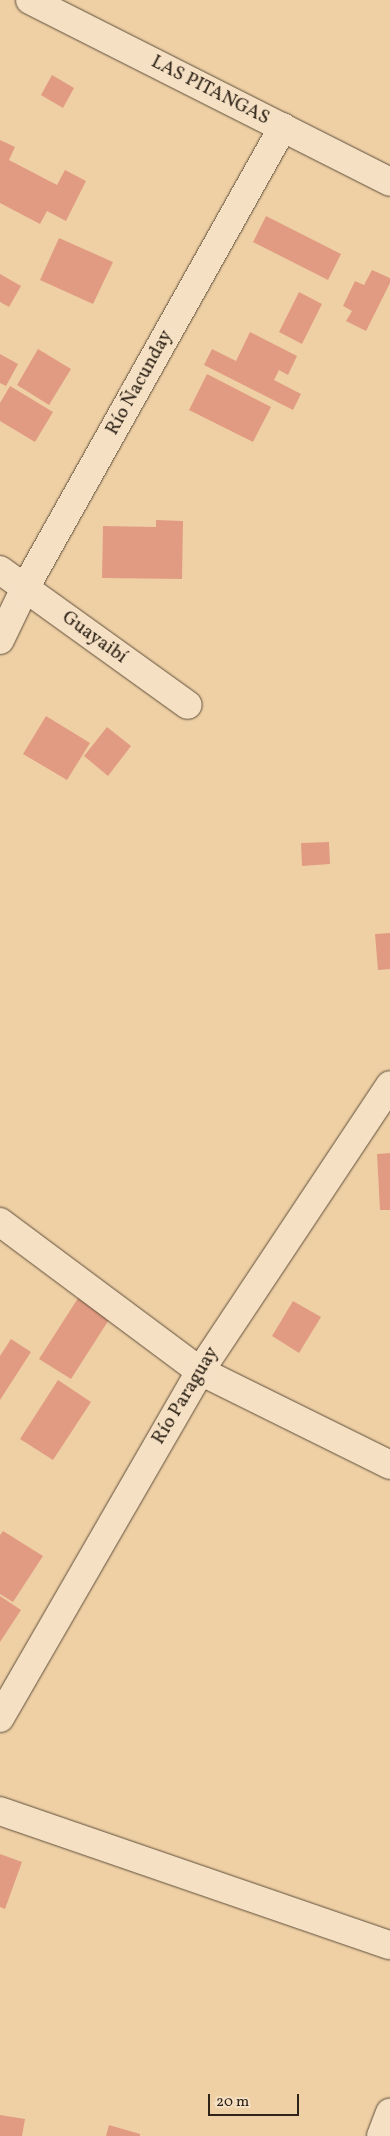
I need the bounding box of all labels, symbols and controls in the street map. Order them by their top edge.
street label: LAS PITANGAS [147,51,273,131]
street label: Río Ñacunday [102,326,178,440]
street label: Guayaibí [57,607,131,669]
street label: Río Paraguay [148,1343,224,1449]
scale bar [210,2084,301,2116]
text: 20 m [216,2092,249,2113]

